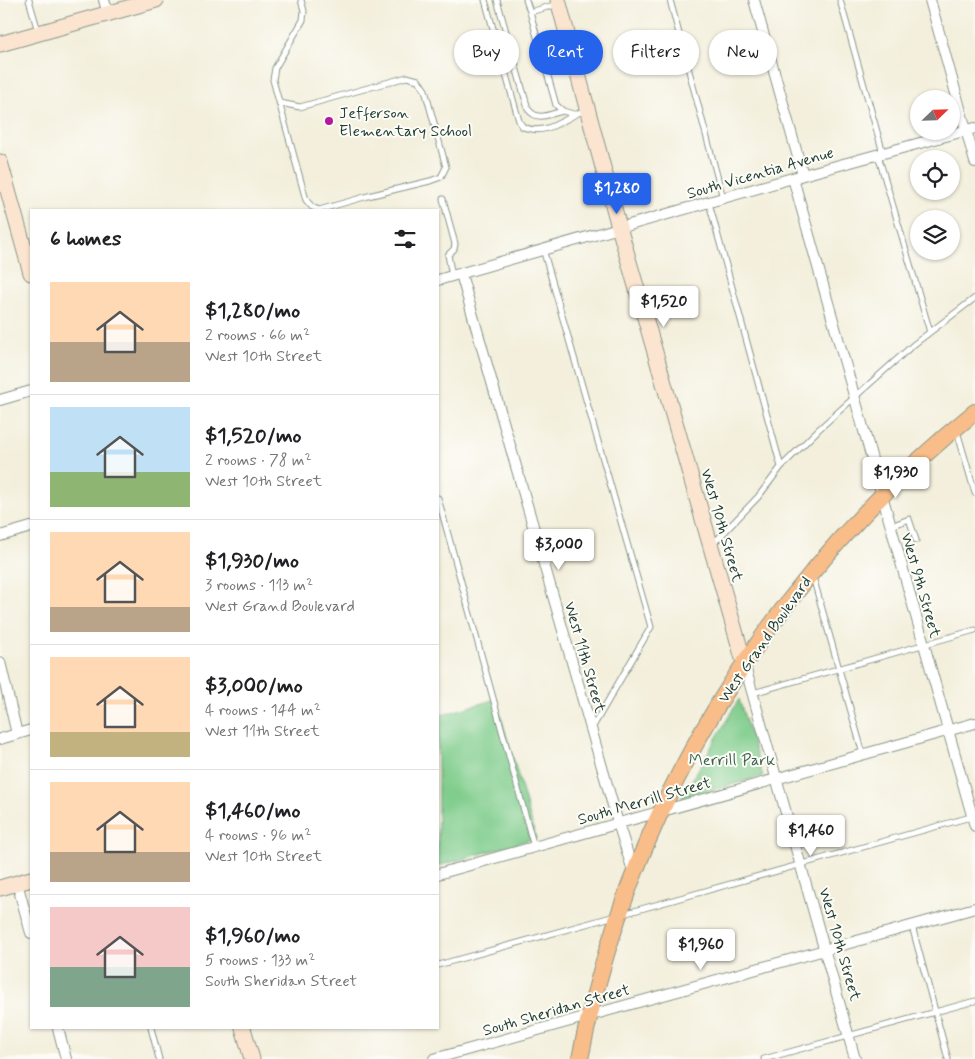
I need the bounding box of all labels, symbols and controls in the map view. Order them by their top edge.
chip: Buy [454,30,519,75]
chip: Rent [529,30,603,75]
chip: Filters [613,30,699,75]
chip: New [709,30,777,75]
north arrow [910,90,960,140]
map controls [910,90,960,260]
place label: Jefferson Elementary School [339,103,472,142]
marker: Jefferson Elementary School [323,115,335,127]
street label: South Vicentia Avenue [685,142,836,204]
button: locate [910,150,960,200]
pin: $1,280 [576,172,658,215]
text: $1,280 [594,178,640,199]
button: layers [910,210,960,260]
text: 6 homes [50,225,121,253]
icon: filters [391,225,419,253]
pin: $1,520 [623,286,705,328]
text: $1,520 [640,291,688,312]
text: $1,280/mo [205,297,300,325]
icon: home [90,302,150,362]
text: 2 rooms · 66 m² [205,325,310,346]
text: West 10th Street [205,346,322,367]
text: $1,520/mo [205,422,302,450]
icon: home [90,427,150,487]
text: 2 rooms · 78 m² [205,450,312,471]
pin: $1,930 [855,456,937,499]
text: $1,930 [873,462,919,483]
street label: West 10th Street [695,466,748,585]
text: West 10th Street [205,471,322,492]
pin: $3,000 [518,528,600,571]
street label: West 9th Street [895,530,946,641]
text: $3,000 [535,534,583,555]
text: $1,930/mo [205,547,299,575]
icon: home [90,552,150,612]
street label: West Grand Boulevard [714,572,817,707]
text: 3 rooms · 113 m² [205,575,313,596]
text: West Grand Boulevard [205,596,355,617]
street label: West 11th Street [559,599,611,716]
text: $3,000/mo [205,672,303,700]
icon: home [90,677,150,737]
text: 4 rooms · 144 m² [205,700,321,721]
text: West 11th Street [205,721,320,742]
park label: Merrill Park [689,750,775,771]
street label: South Merrill Street [575,772,714,831]
text: $1,460/mo [205,797,301,825]
icon: home [90,802,150,862]
pin: $1,460 [770,814,852,857]
text: $1,460 [788,820,834,841]
text: 4 rooms · 96 m² [205,825,311,846]
text: West 10th Street [205,846,322,867]
street label: West 10th Street [813,885,866,1004]
text: $1,960/mo [205,922,300,950]
icon: home [90,927,150,987]
pin: $1,960 [660,928,742,971]
text: $1,960 [678,934,724,955]
text: 5 rooms · 133 m² [205,950,315,971]
text: South Sheridan Street [205,971,357,992]
street label: South Sheridan Street [480,979,633,1042]

